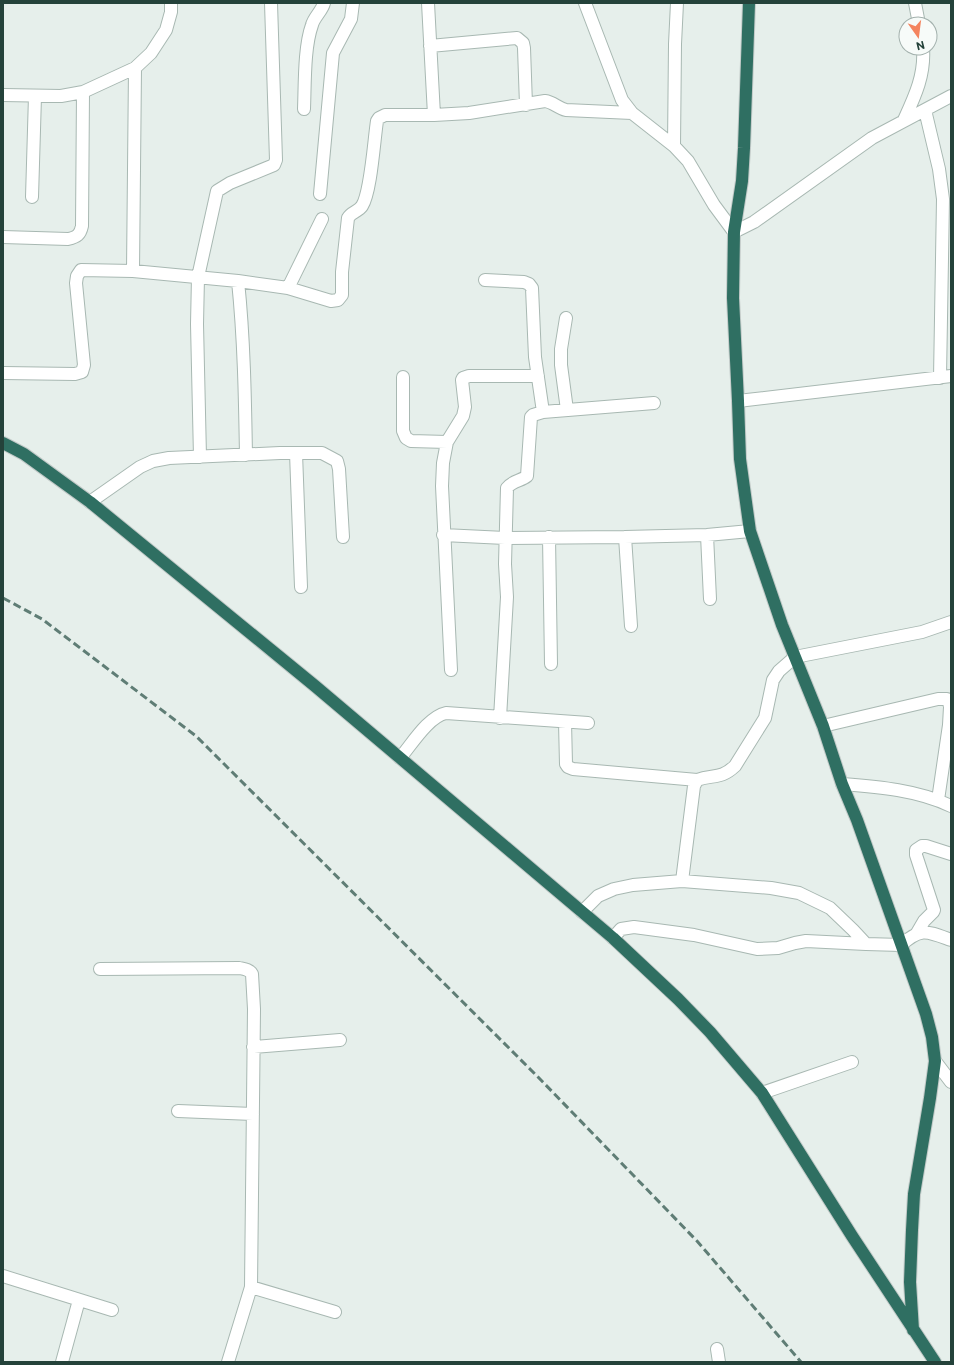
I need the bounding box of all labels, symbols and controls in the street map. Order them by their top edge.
north arrow [898,16,938,56]
text: N [915,39,926,53]

